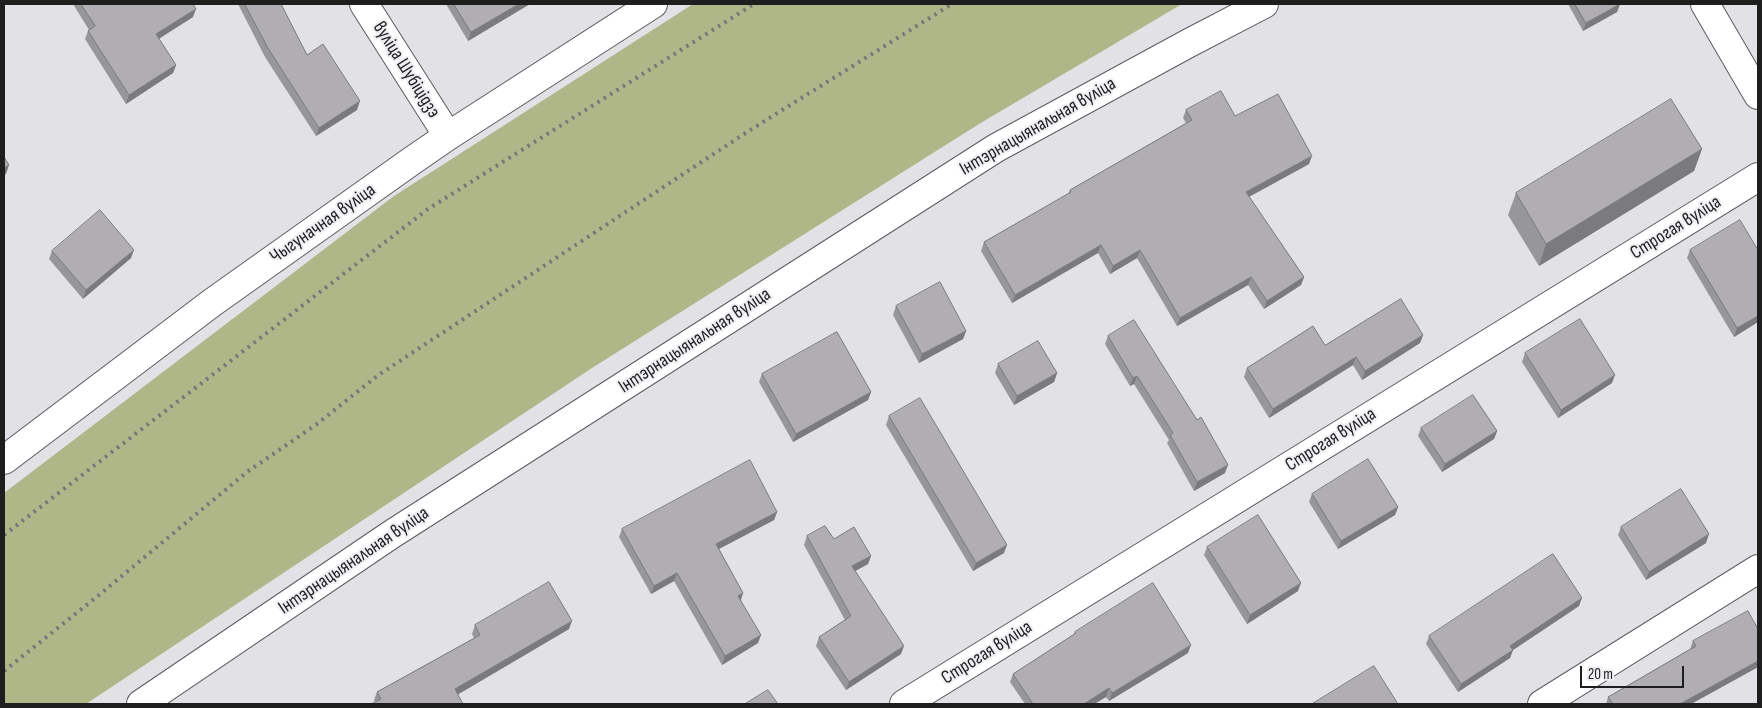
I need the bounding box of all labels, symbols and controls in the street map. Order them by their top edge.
street label: вуліца Шубіцідзэ [367,18,445,122]
street label: Інтэрнацыянальная вуліца [956,73,1120,181]
street label: Чыгуначная вуліца [266,179,380,269]
street label: Строгая вуліца [1626,191,1726,265]
street label: Інтэрнацыянальная вуліца [615,283,775,399]
street label: Строгая вуліца [1281,403,1381,477]
street label: Інтэрнацыянальная вуліца [274,502,434,620]
street label: Строгая вуліца [937,616,1037,690]
scale bar [1582,656,1686,688]
text: 20 m [1588,665,1613,684]

